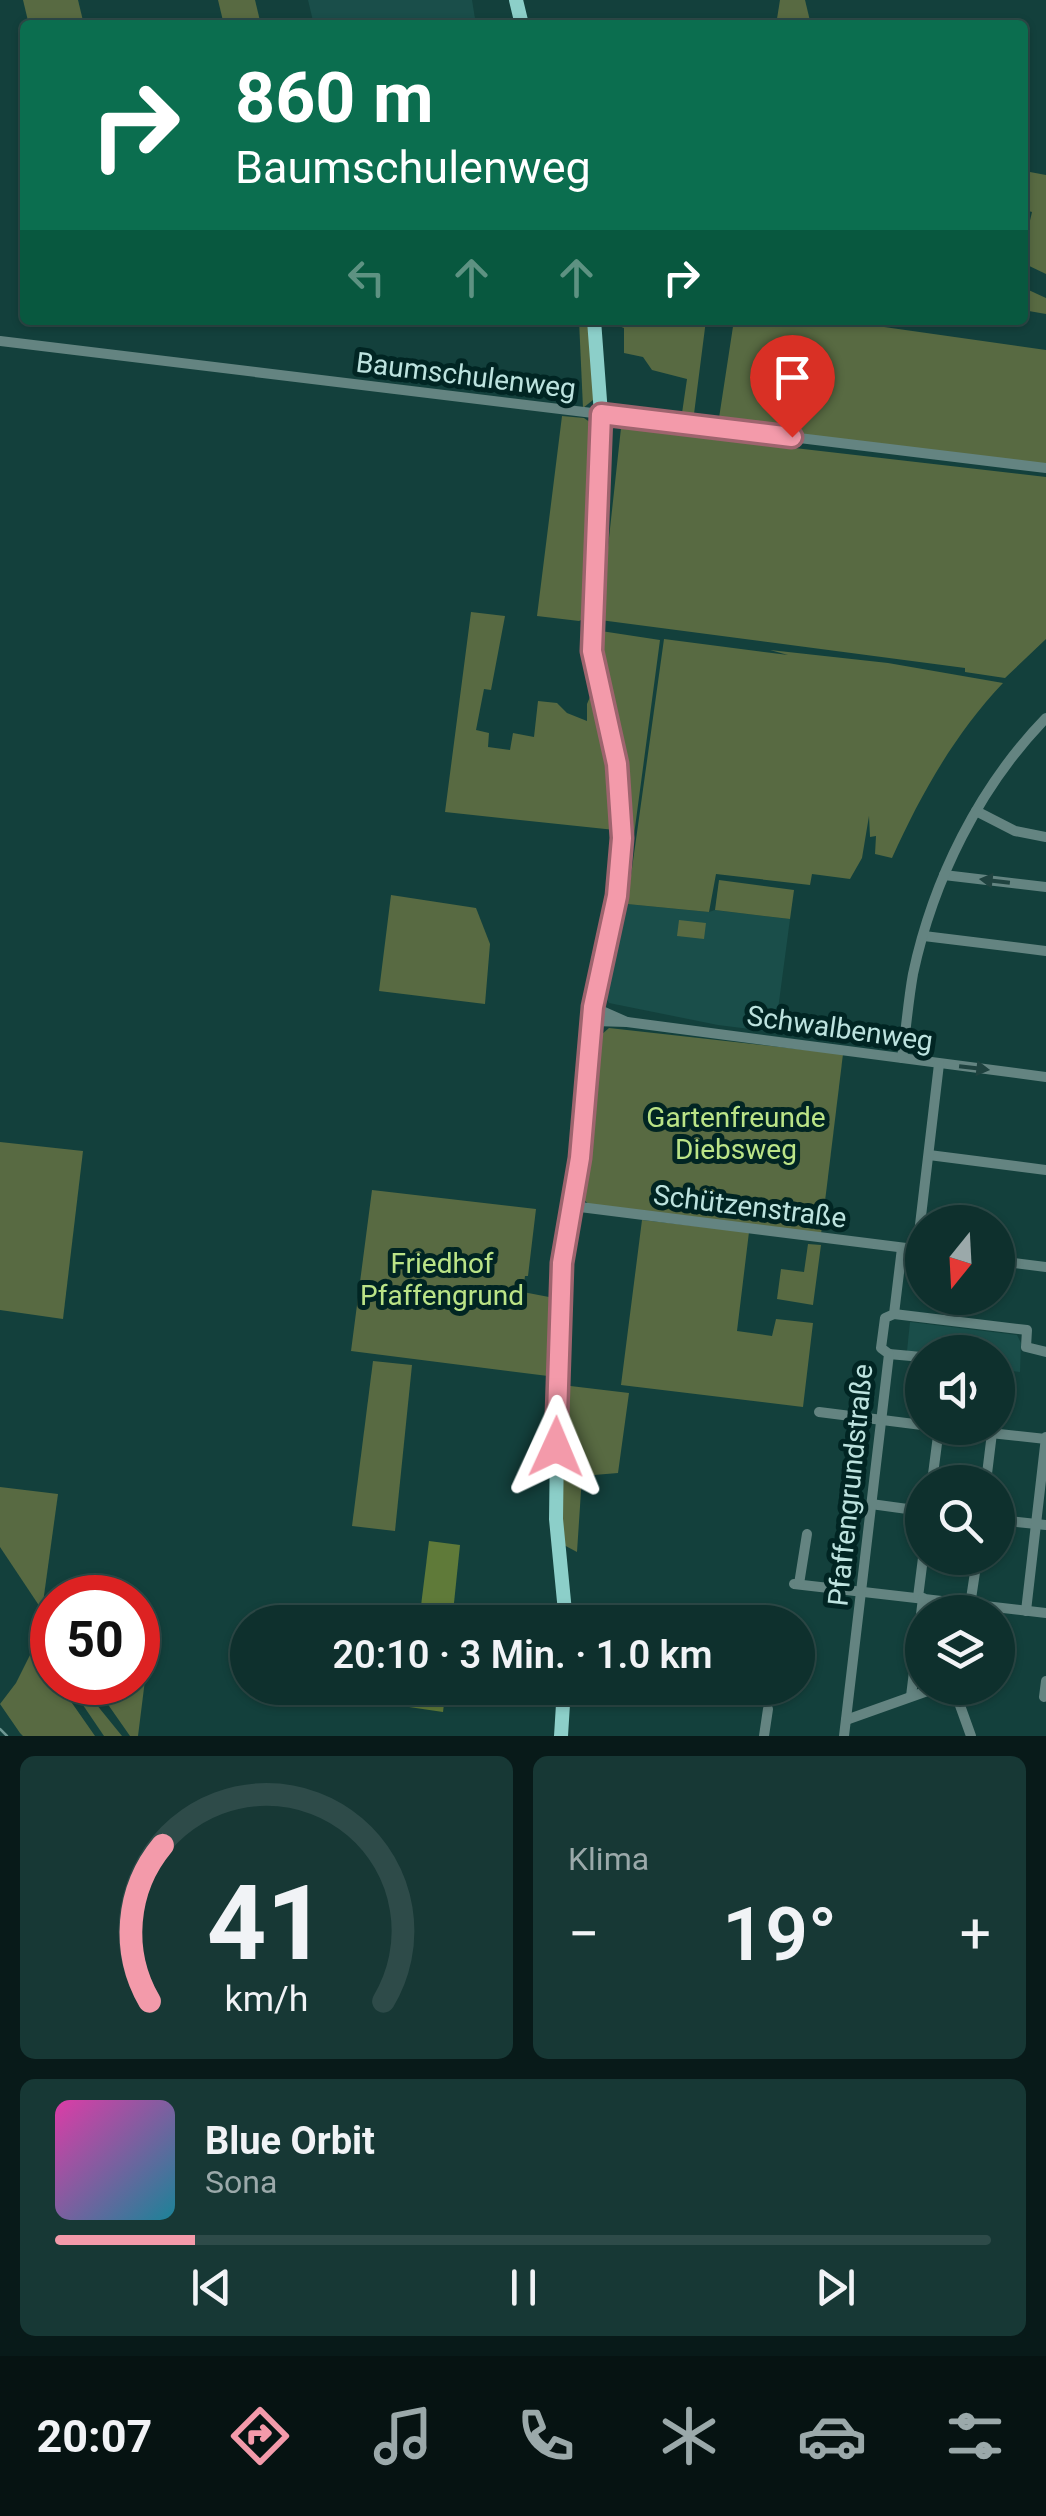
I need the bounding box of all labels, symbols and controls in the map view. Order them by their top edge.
text: 860 m [235,57,434,139]
icon: right [70,60,200,190]
text: Baumschulenweg [235,141,591,194]
icon: left [339,250,394,305]
icon: ahead [444,250,499,305]
icon: ahead [549,250,604,305]
icon: right [654,250,709,305]
pin [750,335,835,438]
street label: Baumschulenweg [354,346,578,405]
icon: arrive [765,350,820,405]
one-way arrow [979,873,1010,889]
street label: Schwalbenweg [745,999,935,1058]
one-way arrow [959,1060,990,1076]
park label: Gartenfreunde Diebsweg [646,1101,826,1166]
street label: Schützenstraße [651,1178,849,1235]
north arrow [905,1205,1015,1315]
map controls [905,1205,1015,1705]
park label: Friedhof Pfaffengrund [360,1247,524,1312]
button: sound [905,1335,1015,1445]
street label: Pfaffengrundstraße [821,1362,880,1608]
position arrow [504,1395,608,1499]
button: search [905,1465,1015,1575]
speed limit sign: 50 [30,1575,160,1705]
button: layers [905,1595,1015,1705]
text: 20:10 · 3 Min. · 1.0 km [332,1633,713,1677]
text: Klima [568,1840,649,1878]
text: 41 [207,1863,326,1984]
text: 19° [722,1890,837,1978]
text: − [568,1902,599,1966]
text: + [960,1902,991,1966]
text: km/h [225,1978,308,2020]
text: Blue Orbit [205,2119,375,2163]
text: Sona [205,2163,277,2201]
icon: previous [184,2260,239,2315]
icon: pause [496,2260,551,2315]
icon: next [808,2260,863,2315]
icon: directions [225,2401,295,2471]
icon: music [368,2401,438,2471]
icon: phone [511,2401,581,2471]
icon: climate [654,2401,724,2471]
icon: car [797,2401,867,2471]
icon: filters [940,2401,1010,2471]
text: 20:07 [36,2410,152,2463]

